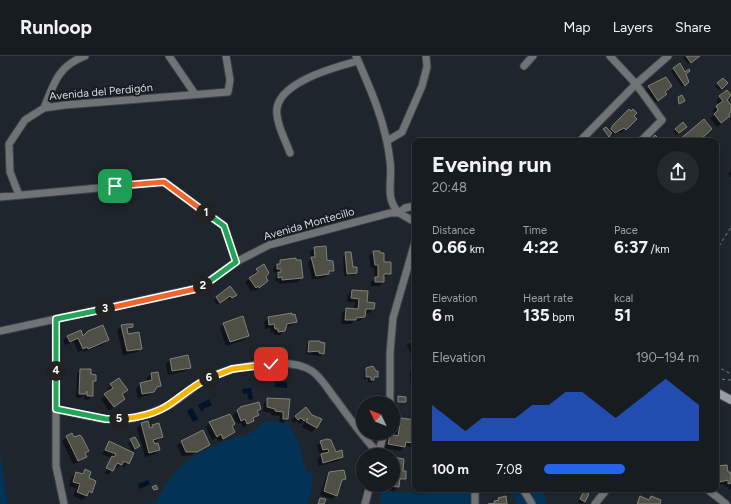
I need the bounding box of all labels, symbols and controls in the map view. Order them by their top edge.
text: Runloop [20,16,92,39]
text: Map [563,19,591,36]
text: Layers [613,19,653,36]
text: Share [675,19,711,36]
street label: Avenida del Perdigón [49,81,153,103]
text: Evening run [432,151,552,178]
button: share [657,151,699,193]
pin [98,169,132,203]
icon: arrive [104,175,126,197]
text: 20:48 [432,180,467,195]
pin: 1 [196,203,216,223]
street label: Avenida Montecillo [262,205,356,243]
text: 1 [204,206,208,219]
text: Distance [432,224,475,237]
text: Time [523,224,547,237]
text: Pace [614,224,638,237]
text: 0.66 [432,237,467,257]
text: 4:22 [523,237,559,257]
text: 6:37 [614,237,648,257]
text: km [467,243,484,256]
text: /km [648,243,670,256]
pin: 2 [193,276,213,296]
text: 2 [200,279,206,292]
text: Elevation [432,292,477,305]
text: Heart rate [523,292,573,305]
text: kcal [614,292,633,305]
pin: 3 [95,299,115,319]
text: 3 [102,302,108,315]
text: 6 [432,305,442,325]
text: 135 [523,305,550,325]
text: 51 [614,305,631,325]
text: m [442,311,454,324]
text: bpm [550,311,575,324]
pin [254,347,288,381]
text: Elevation [432,350,485,365]
text: 190–194 m [636,350,699,365]
icon: check [260,353,282,375]
pin: 4 [46,361,66,381]
text: 4 [53,364,59,377]
pin: 6 [199,368,219,388]
text: 6 [206,371,212,384]
north arrow [356,396,400,440]
map controls [356,396,400,492]
pin: 5 [109,409,129,429]
text: 5 [116,412,122,425]
button: layers [356,448,400,492]
text: 100 m [432,462,469,477]
text: 7:08 [496,462,523,477]

